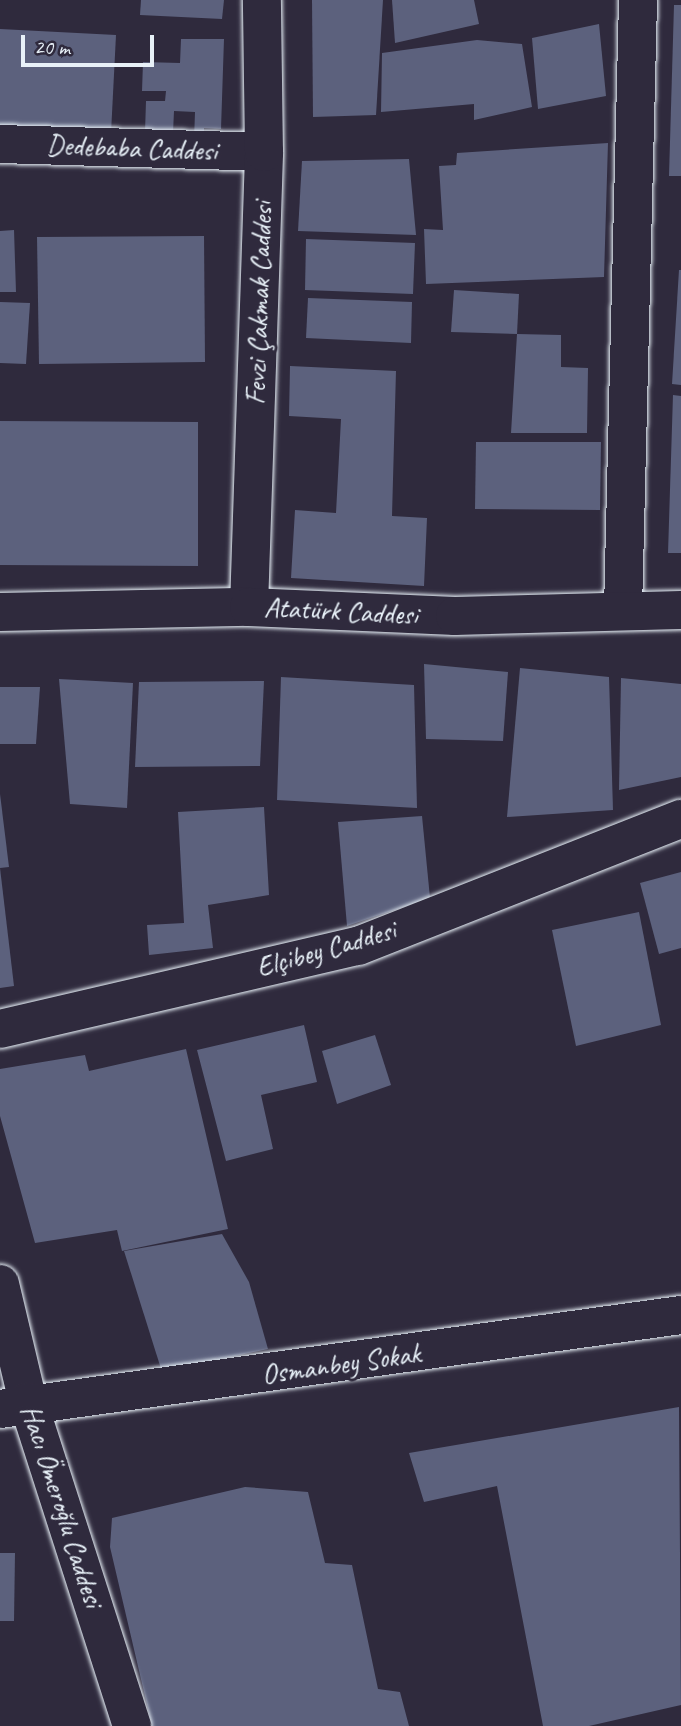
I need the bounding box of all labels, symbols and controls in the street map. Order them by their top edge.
scale bar [24,21,158,65]
text: 20 m [34,34,70,60]
street label: Dedebaba Caddesi [46,128,218,168]
street label: Fevzi Çakmak Caddesi [239,200,279,406]
street label: Atatürk Caddesi [263,590,419,632]
street label: Elçibey Caddesi [252,913,400,985]
street label: Osmanbey Sokak [260,1336,422,1392]
street label: Hacı Ömeroğlu Caddesi [13,1400,111,1612]

